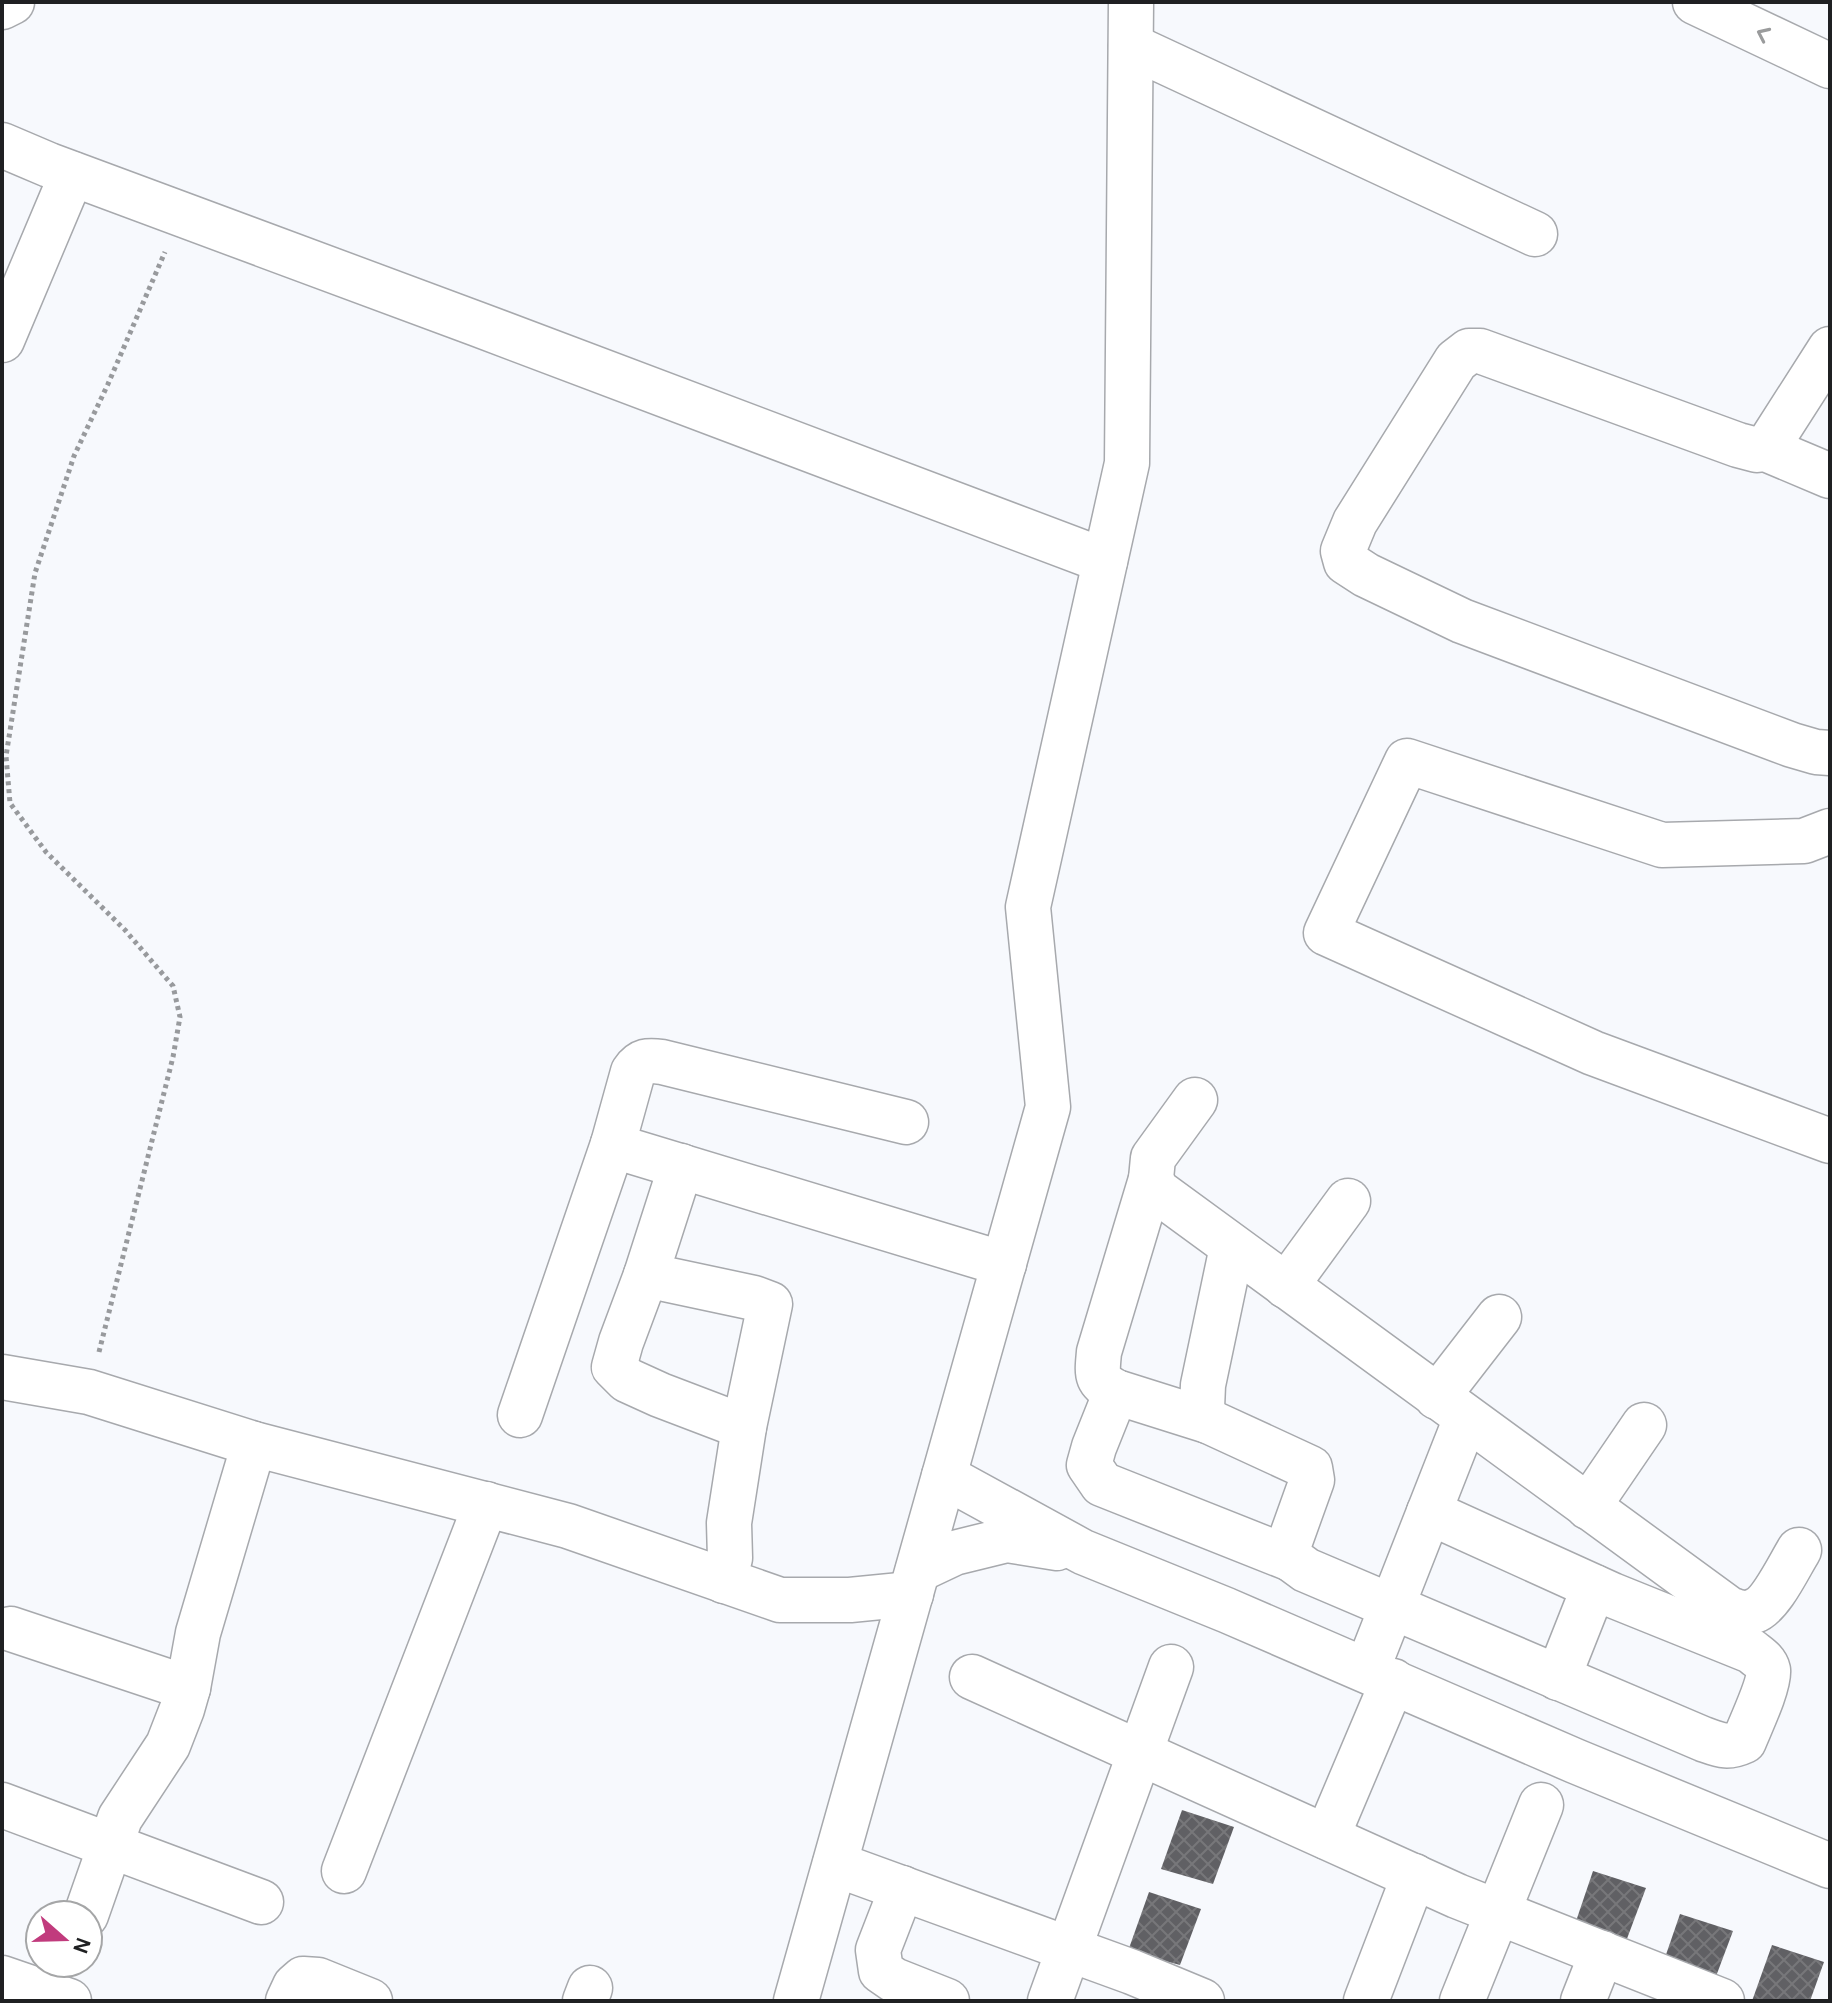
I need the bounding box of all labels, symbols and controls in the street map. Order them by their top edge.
one-way arrow [1756,28,1771,44]
north arrow [24,1899,104,1979]
text: N [67,1934,97,1957]

